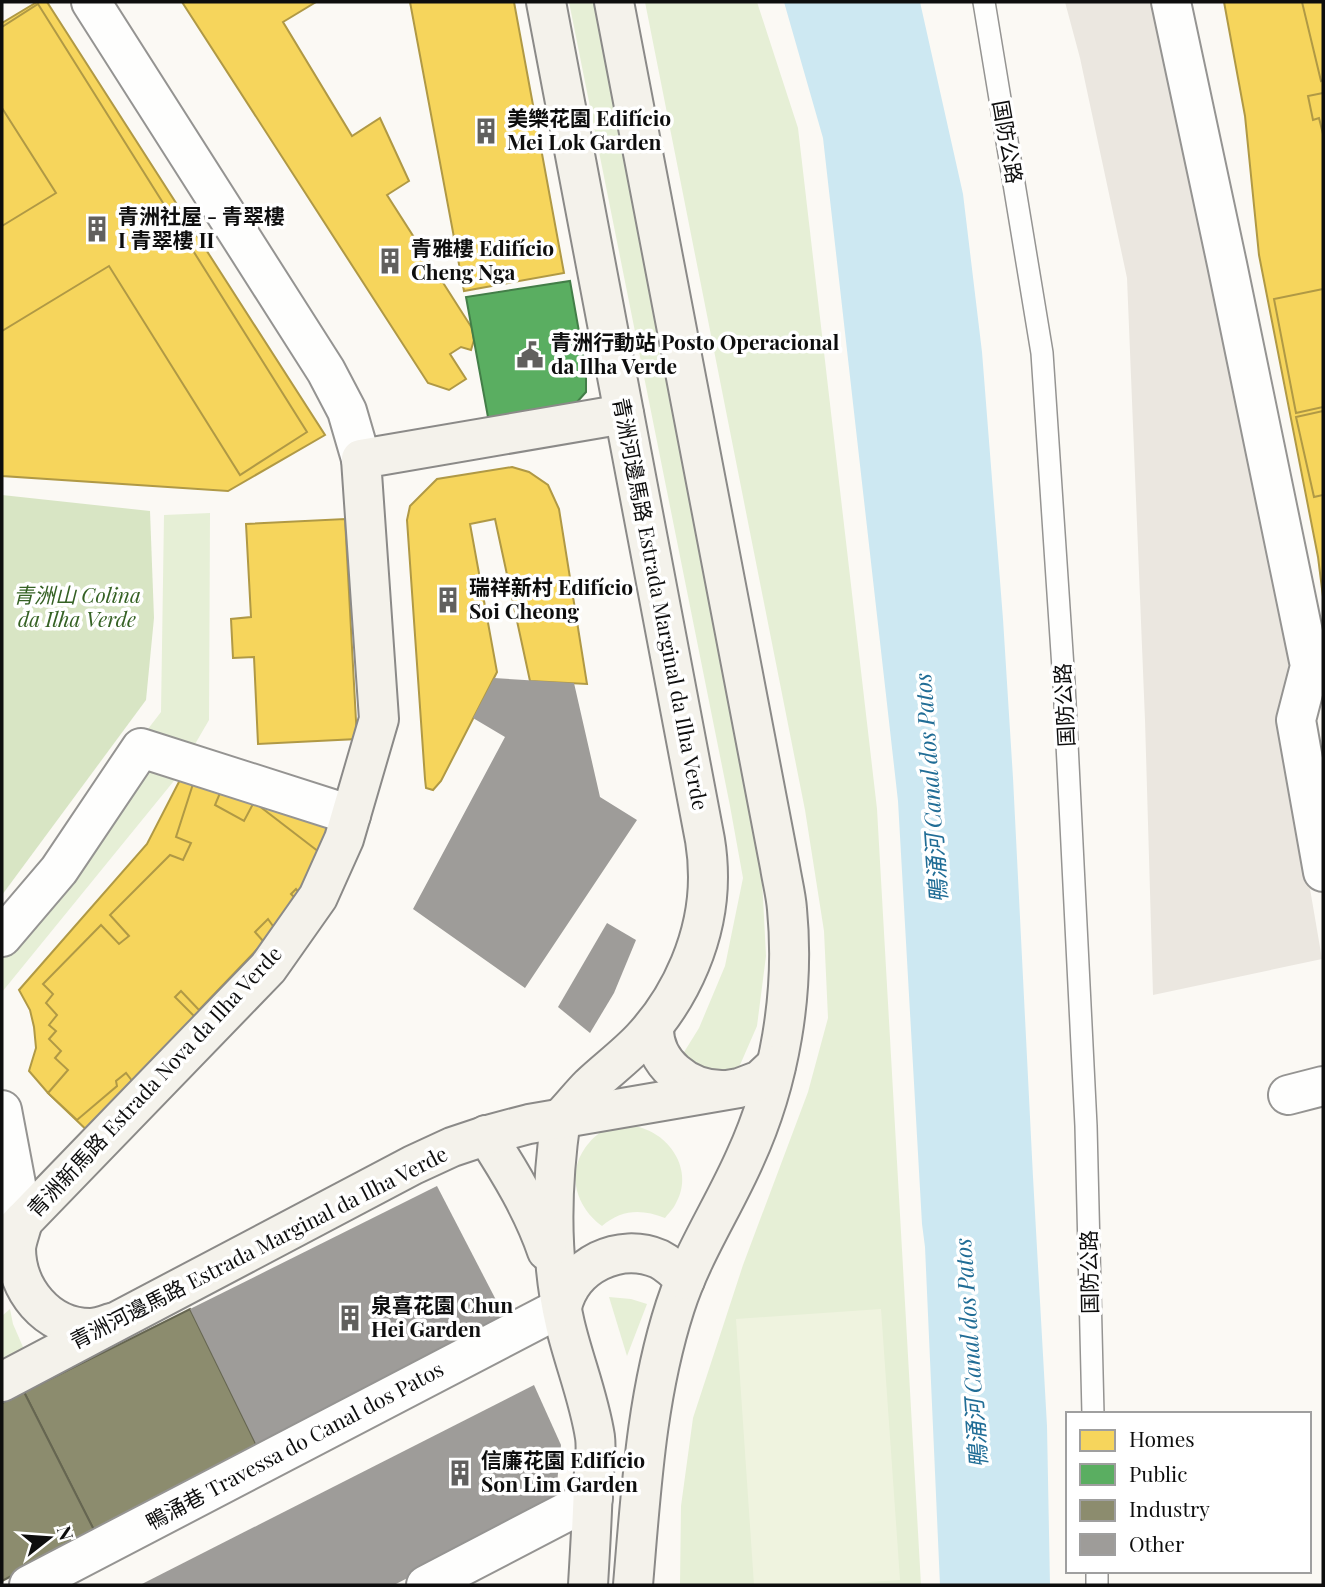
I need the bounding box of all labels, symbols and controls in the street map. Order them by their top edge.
street label: 国防公路 [988,98,1030,185]
place label: 美樂花園 Edifício Mei Lok Garden [507,103,671,155]
building icon: 美樂花園 Edifício Mei Lok Garden [471,116,501,146]
place label: 青洲社屋 - 青翠樓 I 青翠樓 II [118,201,285,253]
building icon: 青洲社屋 - 青翠樓 I 青翠樓 II [82,214,112,244]
place label: 青雅樓 Edifício Cheng Nga [411,233,554,285]
building icon: 青雅樓 Edifício Cheng Nga [375,246,405,276]
place label: 青洲行動站 Posto Operacional da Ilha Verde [551,327,840,379]
public building icon: 青洲行動站 Posto Operacional da Ilha Verde [515,340,545,370]
street label: 青洲河邊馬路 Estrada Marginal da Ilha Verde [608,395,716,812]
place label: 瑞祥新村 Edifício Soi Cheong [469,572,633,624]
park label: 青洲山 Colina da Ilha Verde [13,580,141,632]
building icon: 瑞祥新村 Edifício Soi Cheong [433,585,463,615]
street label: 国防公路 [1047,662,1079,748]
water label: 鴨涌河 Canal dos Patos [906,672,953,904]
street label: 青洲新馬路 Estrada Nova da Ilha Verde [20,939,287,1222]
street label: 青洲河邊馬路 Estrada Marginal da Ilha Verde [65,1138,452,1354]
street label: 国防公路 [1073,1230,1103,1314]
water label: 鴨涌河 Canal dos Patos [946,1237,993,1469]
place label: 泉喜花園 Chun Hei Garden [371,1290,513,1342]
building icon: 泉喜花園 Chun Hei Garden [335,1303,365,1333]
street label: 鴨涌巷 Travessa do Canal dos Patos [140,1354,448,1535]
legend [1066,1412,1311,1573]
text: Homes [1129,1424,1195,1452]
place label: 信廉花園 Edifício Son Lim Garden [481,1445,645,1497]
building icon: 信廉花園 Edifício Son Lim Garden [445,1458,475,1488]
text: Public [1129,1459,1187,1487]
text: Industry [1129,1494,1210,1522]
north arrow [14,1503,84,1573]
text: N [52,1522,81,1543]
text: Other [1129,1529,1185,1557]

